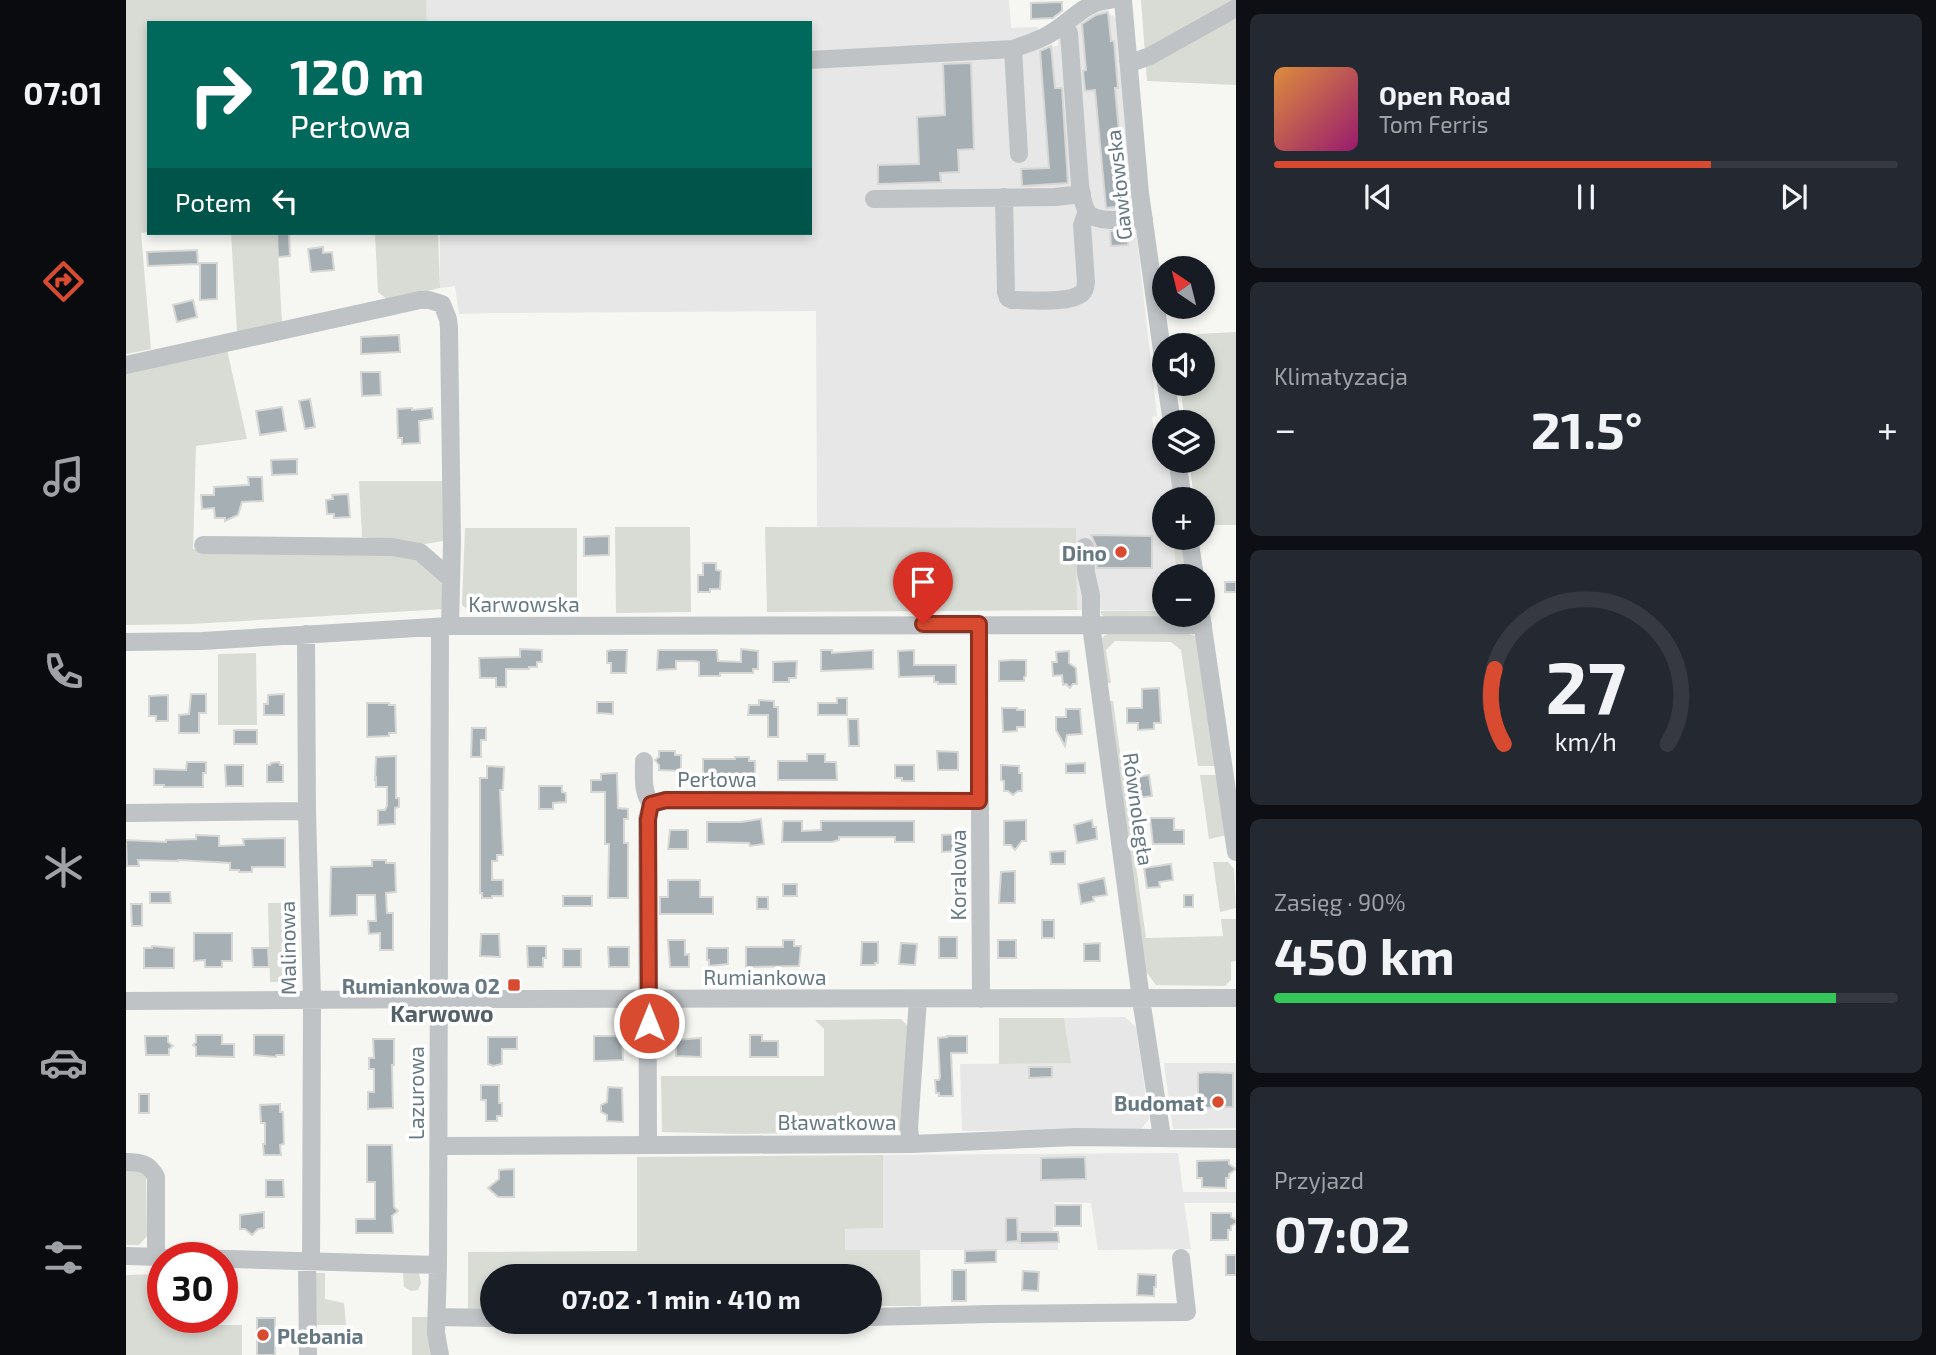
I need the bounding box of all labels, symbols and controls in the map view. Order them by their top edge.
text: 120 m [290,46,424,105]
icon: right [175,49,266,140]
text: 07:01 [23,73,103,111]
text: Open Road [1379,79,1511,110]
text: Perłowa [290,106,411,144]
text: Tom Ferris [1379,110,1488,138]
street label: Gawłowska [1100,129,1136,241]
icon: previous [1359,178,1397,216]
icon: pause [1567,178,1605,216]
icon: next [1775,178,1813,216]
icon: left [266,182,304,220]
text: Potem [175,186,252,217]
north arrow [1152,256,1214,318]
map controls [1152,256,1215,627]
icon: directions [39,257,88,306]
button: sound [1152,333,1215,396]
text: Klimatyzacja [1274,362,1408,390]
text: 21.5° [1531,397,1643,459]
text: − [1274,405,1296,451]
text: + [1877,405,1898,451]
button: layers [1152,410,1215,473]
icon: music [39,452,88,501]
button: + [1152,487,1215,550]
place label: Dino [1062,540,1107,565]
marker: Dino [1113,544,1129,560]
pin [893,552,953,624]
icon: arrive [904,563,942,601]
button: − [1152,564,1215,627]
street label: Karwowska [468,591,580,616]
text: 27 [1546,641,1626,729]
icon: phone [39,647,88,696]
text: km/h [1555,725,1617,755]
street label: Równoległa [1119,751,1159,867]
street label: Perłowa [677,766,757,791]
street label: Koralowa [945,830,970,920]
icon: climate [39,843,88,892]
text: Zasięg · 90% [1274,888,1406,916]
street label: Malinowa [274,901,300,995]
text: 450 km [1274,923,1455,985]
street label: Rumiankowa [703,964,827,989]
place label: Rumiankowa 02 [342,973,500,998]
marker: Rumiankowa 02 [506,977,522,993]
position arrow [612,986,686,1060]
district label: Karwowo [390,999,494,1027]
icon: car [39,1038,88,1087]
street label: Lazurowa [403,1046,428,1140]
place label: Budomat [1114,1090,1204,1115]
marker: Budomat [1210,1094,1226,1110]
street label: Bławatkowa [777,1109,897,1134]
text: Przyjazd [1274,1166,1364,1194]
text: 07:02 [1274,1201,1411,1263]
icon: filters [39,1233,88,1282]
speed limit sign: 30 [147,1242,238,1333]
text: 07:02 · 1 min · 410 m [561,1283,801,1314]
place label: Plebania [277,1323,364,1348]
marker: Plebania [255,1327,271,1343]

